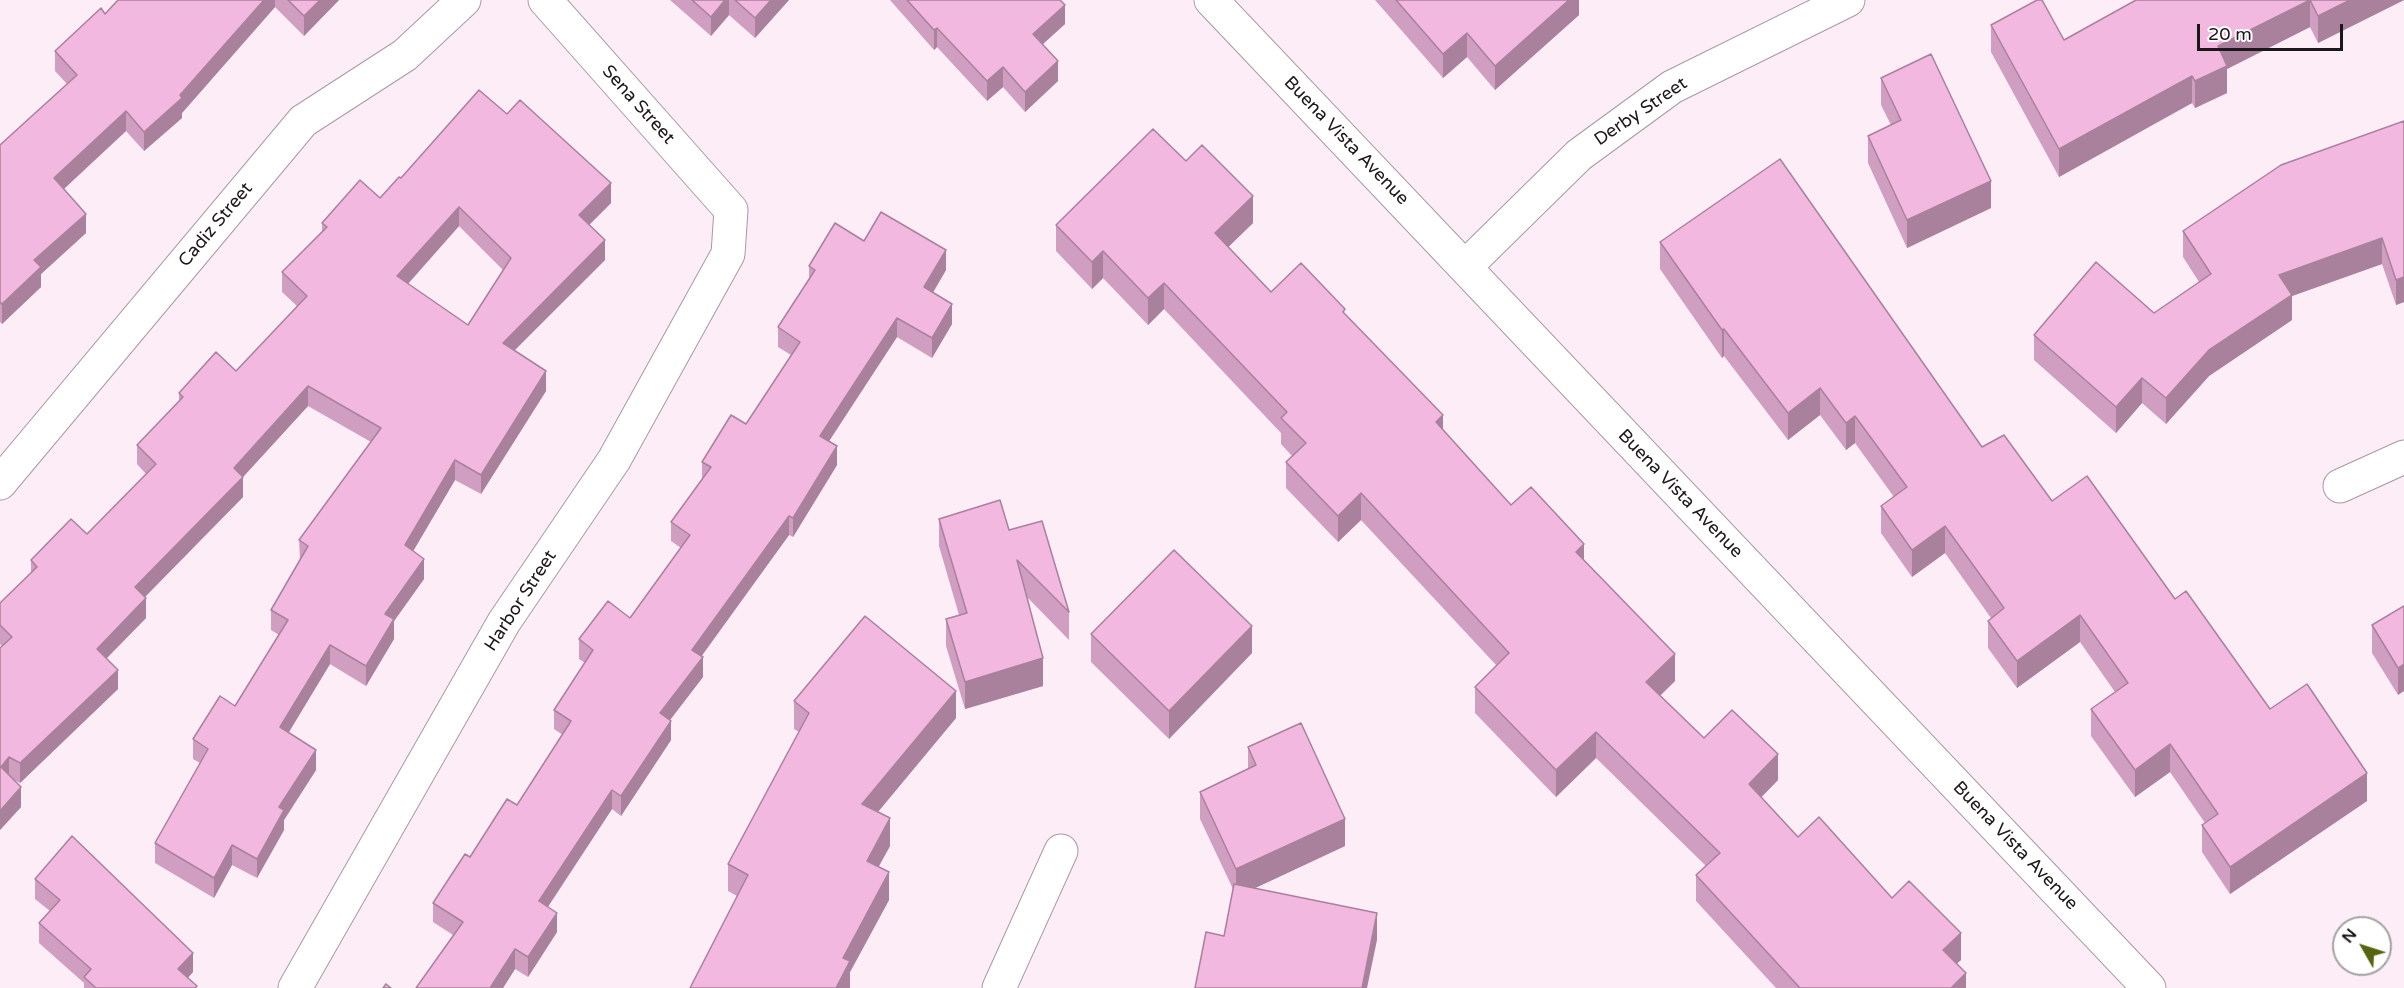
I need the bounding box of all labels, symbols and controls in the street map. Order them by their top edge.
scale bar [2200,12,2346,50]
text: 20 m [2208,23,2252,45]
street label: Sena Street [597,61,679,149]
street label: Buena Vista Avenue [1279,72,1413,210]
street label: Derby Street [1590,73,1692,151]
street label: Cadiz Street [174,178,258,272]
street label: Buena Vista Avenue [1613,425,1747,563]
street label: Harbor Street [480,547,562,655]
street label: Buena Vista Avenue [1948,777,2082,915]
north arrow [2332,916,2392,976]
text: N [2338,925,2361,947]

